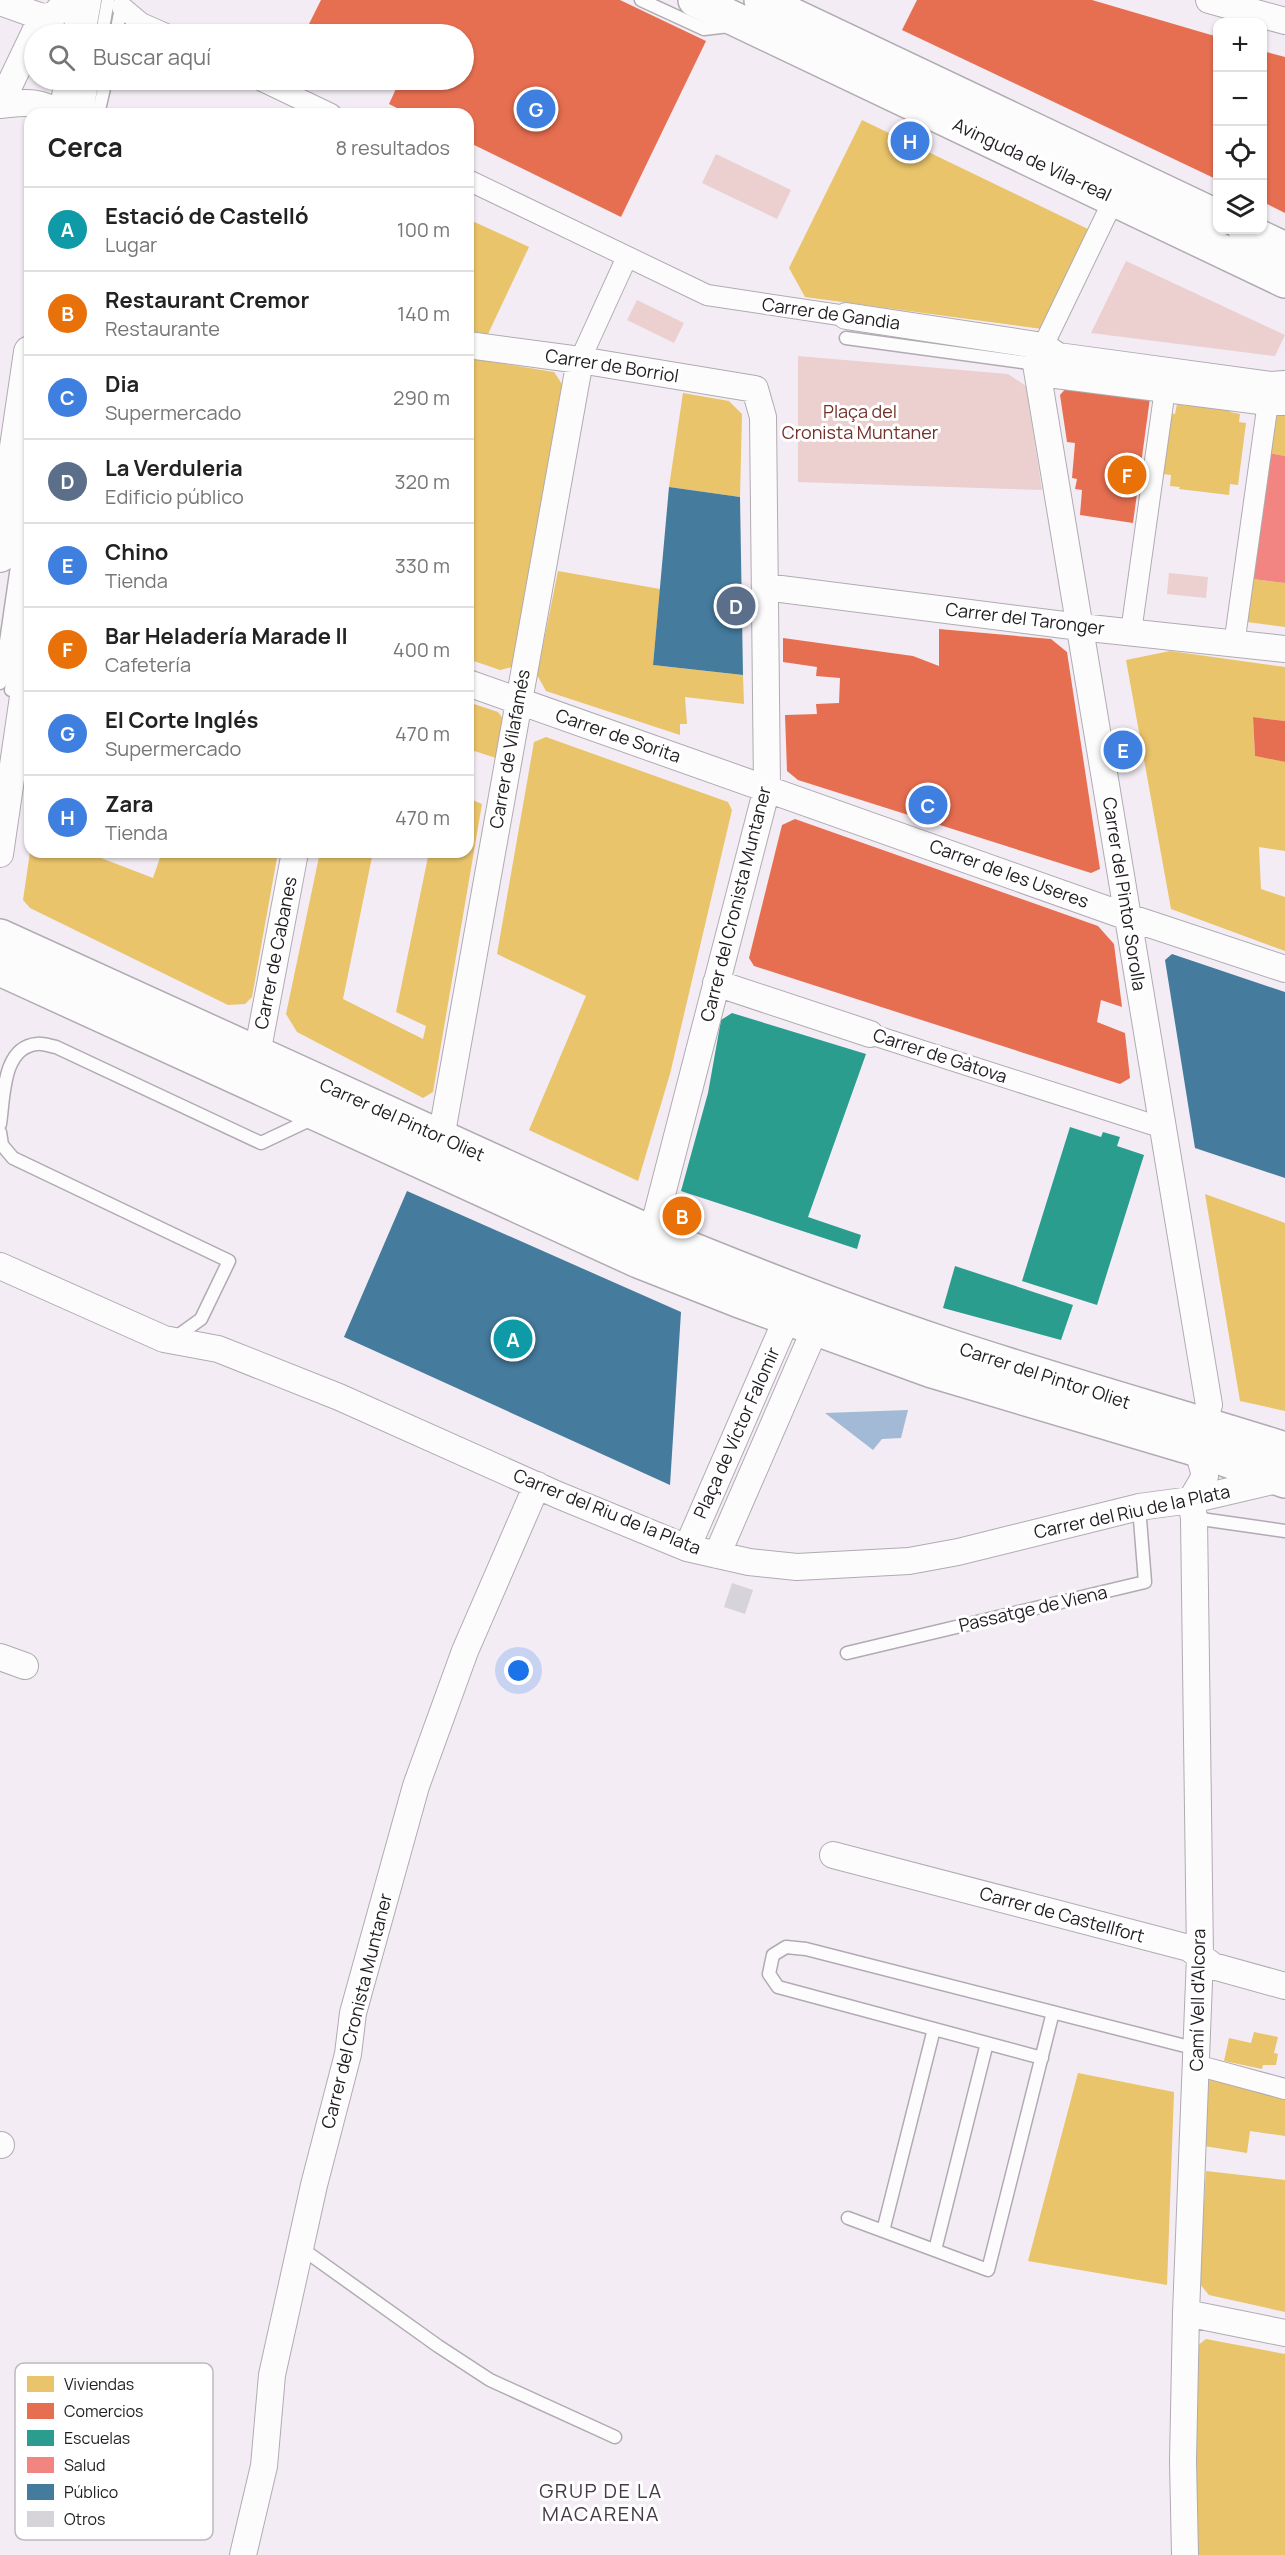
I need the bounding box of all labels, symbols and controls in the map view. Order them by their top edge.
map controls [1213,18,1267,234]
button: + [1213,18,1267,72]
search box [24,24,474,90]
icon: search [45,41,78,74]
text: Buscar aquí [93,42,211,72]
button: − [1213,72,1267,126]
pin: G [516,86,556,132]
street label: Avinguda de Vila-real [949,112,1116,206]
pin: H [890,118,930,164]
button: locate [1213,126,1267,180]
text: Cerca [48,129,123,165]
text: 8 resultados [335,134,450,161]
button: layers [1213,180,1267,234]
text: Estació de Castelló [105,201,309,231]
text: A [61,216,74,243]
text: 100 m [397,216,450,243]
text: Lugar [105,231,157,258]
text: Restaurant Cremor [105,285,309,315]
street label: Carrer de Gandia [761,291,902,335]
text: B [61,300,74,327]
text: 140 m [397,300,450,327]
text: Restaurante [105,315,220,342]
street label: Carrer de Borriol [544,343,681,387]
text: Dia [105,369,139,399]
text: C [60,384,75,411]
text: 290 m [393,384,450,411]
text: Supermercado [105,399,241,426]
park label: Plaça del Cronista Muntaner [782,399,939,444]
pin: F [1108,452,1146,498]
text: La Verduleria [105,453,243,483]
text: D [60,468,75,495]
text: 320 m [394,468,450,495]
text: Edificio público [105,483,244,510]
text: Chino [105,537,168,567]
text: E [62,552,73,579]
text: 330 m [395,552,450,579]
text: Tienda [105,567,168,594]
pin: D [716,584,756,628]
street label: Carrer del Taronger [944,596,1107,640]
text: Bar Heladería Marade II [105,621,348,651]
text: F [62,636,73,663]
text: 400 m [393,636,450,663]
text: Cafetería [105,651,191,678]
street label: Carrer de Vilafamés [483,667,535,830]
street label: Carrer de Sorita [553,702,684,768]
text: El Corte Inglés [105,705,258,735]
text: G [60,720,75,747]
text: 470 m [395,720,450,747]
pin: E [1104,728,1142,772]
text: Supermercado [105,735,241,762]
pin: C [908,782,948,828]
street label: Carrer del Cronista Muntaner [694,783,776,1024]
text: Zara [105,789,153,819]
street label: Carrer del Pintor Sorolla [1098,795,1152,992]
text: H [60,804,75,831]
text: 470 m [395,804,450,831]
text: Tienda [105,819,168,846]
street label: Carrer de les Useres [926,833,1092,913]
street label: Carrer de Cabanes [248,874,302,1031]
street label: Carrer de Gàtova [870,1022,1010,1088]
street label: Carrer del Pintor Oliet [316,1072,489,1166]
pin: B [662,1194,702,1238]
pin: A [494,1316,532,1362]
street label: Carrer del Pintor Oliet [957,1336,1134,1414]
street label: Plaça de Víctor Falomir [687,1343,785,1522]
street label: Carrer del Riu de la Plata [510,1462,705,1560]
street label: Carrer del Riu de la Plata [1031,1478,1232,1544]
street label: Passatge de Viena [956,1579,1109,1637]
your location [504,1656,533,1685]
street label: Carrer de Castellfort [977,1881,1147,1948]
street label: Carrer del Cronista Muntaner [315,1890,397,2131]
street label: Camí Vell d'Alcora [1184,1928,1210,2072]
legend [15,2363,213,2540]
text: Viviendas [64,2373,134,2395]
text: Comercios [64,2400,144,2422]
text: Escuelas [64,2427,130,2449]
text: Salud [64,2454,105,2476]
district label: GRUP DE LA MACARENA [539,2477,663,2527]
text: Público [64,2481,118,2503]
text: Otros [64,2508,105,2530]

